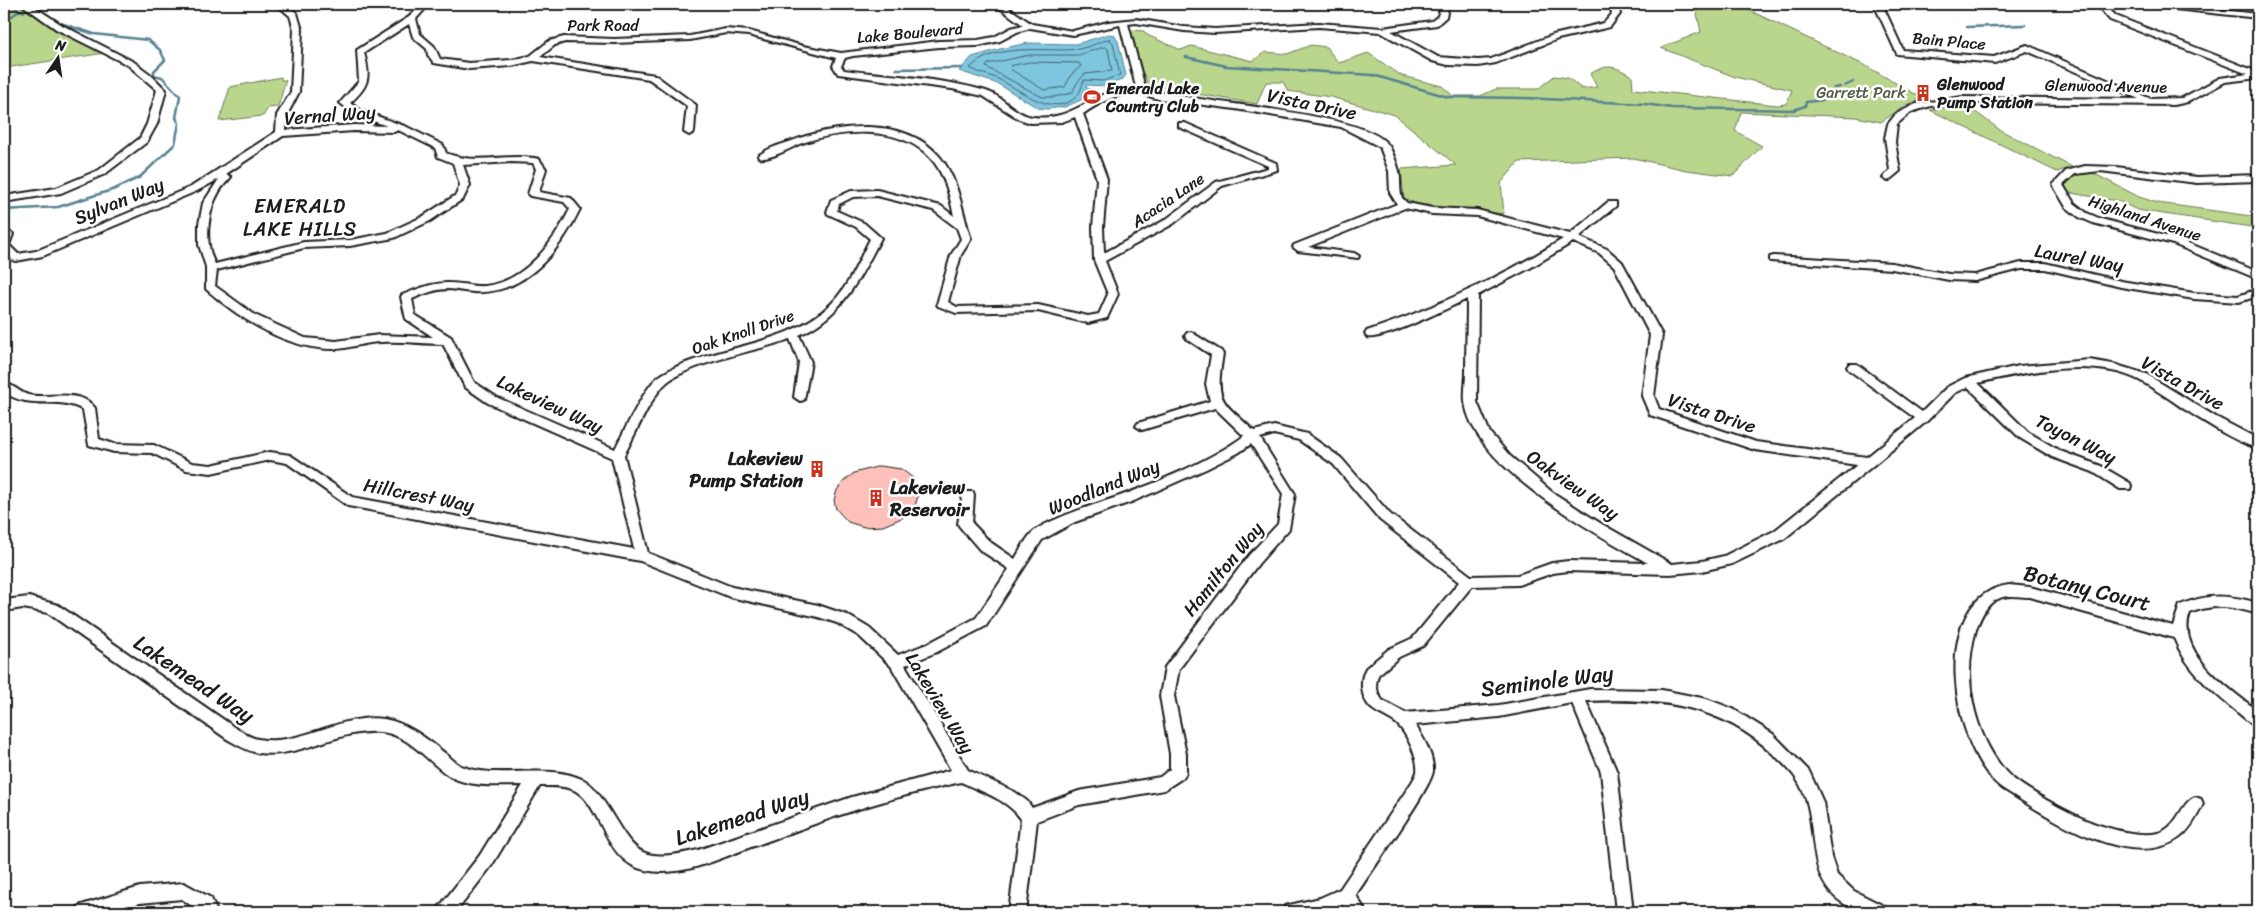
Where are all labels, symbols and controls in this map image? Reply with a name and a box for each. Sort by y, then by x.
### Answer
street label: Park Road [567,11,640,40]
street label: Lake Boulevard [856,14,966,52]
street label: Bain Place [1911,23,1987,59]
north arrow [32,32,82,82]
text: N [52,32,69,59]
place label: Glenwood Pump Station [1936,70,2033,117]
street label: Glenwood Avenue [2045,70,2168,102]
place label: Emerald Lake Country Club [1105,74,1200,121]
street label: Vista Drive [1264,78,1360,130]
park label: Garrett Park [1816,78,1906,107]
building icon: Glenwood Pump Station [1913,83,1933,103]
sports icon: Emerald Lake Country Club [1082,87,1102,107]
street label: Vernal Way [283,95,377,135]
street label: Acacia Lane [1124,165,1211,236]
street label: Sylvan Way [69,168,169,234]
street label: Highland Avenue [2085,186,2205,250]
district label: EMERALD LAKE HILLS [243,189,357,247]
street label: Laurel Way [2032,234,2126,282]
street label: Oak Knoll Drive [688,301,798,363]
street label: Vista Drive [2135,346,2231,420]
street label: Lakeview Way [491,365,609,443]
street label: Vista Drive [1664,383,1761,443]
street label: Toyon Way [2030,404,2123,474]
street label: Oakview Way [1520,441,1627,529]
place label: Lakeview Pump Station [689,442,804,497]
street label: Woodland Way [1043,450,1165,524]
building icon: Lakeview Pump Station [807,459,827,479]
street label: Hillcrest Way [361,468,477,522]
place label: Lakeview Reservoir [889,471,971,526]
building icon: Lakeview Reservoir [866,488,886,508]
street label: Hamilton Way [1174,514,1272,624]
street label: Botany Court [2019,553,2155,623]
street label: Lakemead Way [125,624,263,734]
street label: Lakeview Way [896,646,984,761]
street label: Seminole Way [1478,653,1616,708]
street label: Lakemead Way [670,777,815,857]

